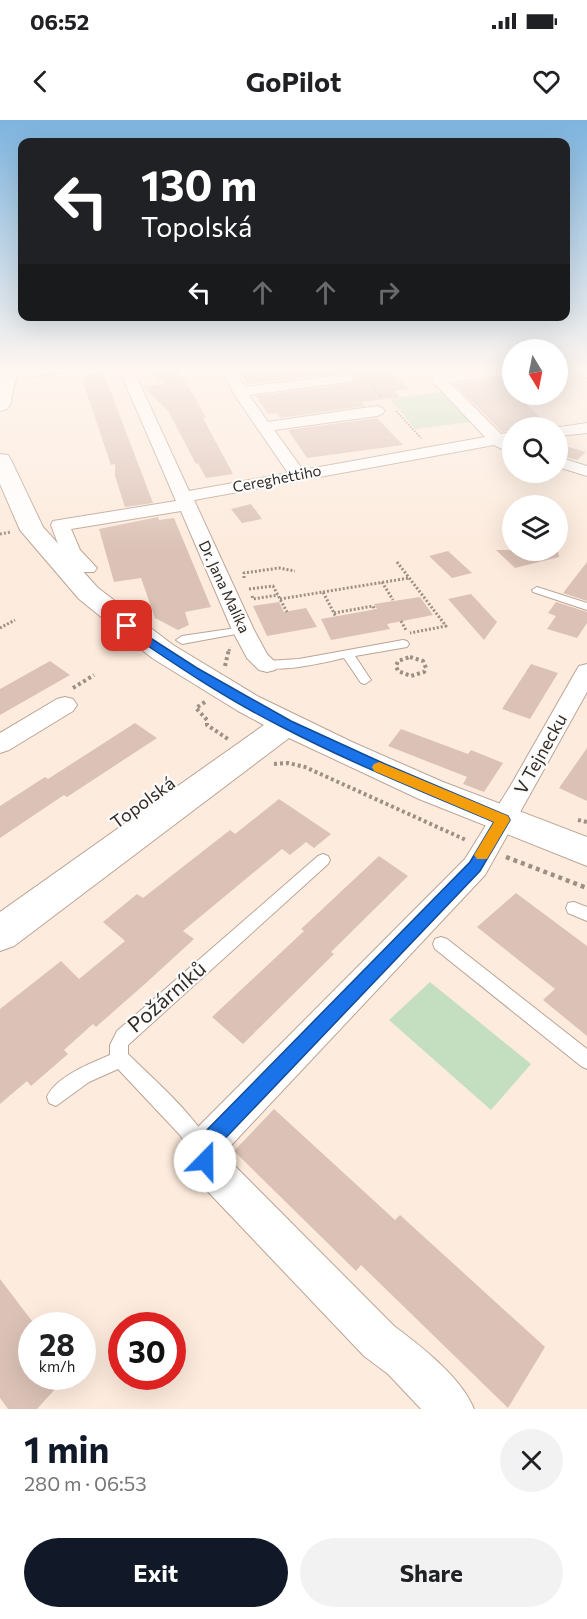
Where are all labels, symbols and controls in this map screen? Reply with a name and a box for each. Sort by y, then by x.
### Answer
text: 06:52 [30,8,89,35]
icon: back [24,65,57,98]
text: GoPilot [246,65,341,98]
icon: heart [530,65,563,98]
text: 130 m [141,158,257,210]
icon: left [42,162,120,240]
text: Topolská [141,210,252,243]
icon: left [183,276,216,309]
icon: ahead [246,276,279,309]
icon: ahead [309,276,342,309]
icon: right [372,276,405,309]
north arrow [502,339,568,405]
map controls [502,339,568,561]
button: search [502,417,568,483]
street label: Cereghettiho [231,461,323,495]
button: layers [502,495,568,561]
street label: Dr. Jana Malíka [196,537,254,636]
pin [101,600,152,651]
icon: arrive [110,609,143,642]
street label: V Tejnecku [509,709,571,798]
street label: Topolská [106,771,179,833]
street label: Požárníků [122,955,210,1037]
position arrow [173,1129,237,1193]
speed limit sign: 30 [108,1312,186,1390]
text: 28 [39,1325,75,1362]
text: km/h [39,1357,75,1375]
text: 1 min [24,1426,109,1470]
button: close [500,1429,563,1492]
text: 280 m · 06:53 [24,1471,147,1495]
button: Exit [24,1538,288,1607]
button: Share [300,1538,563,1607]

